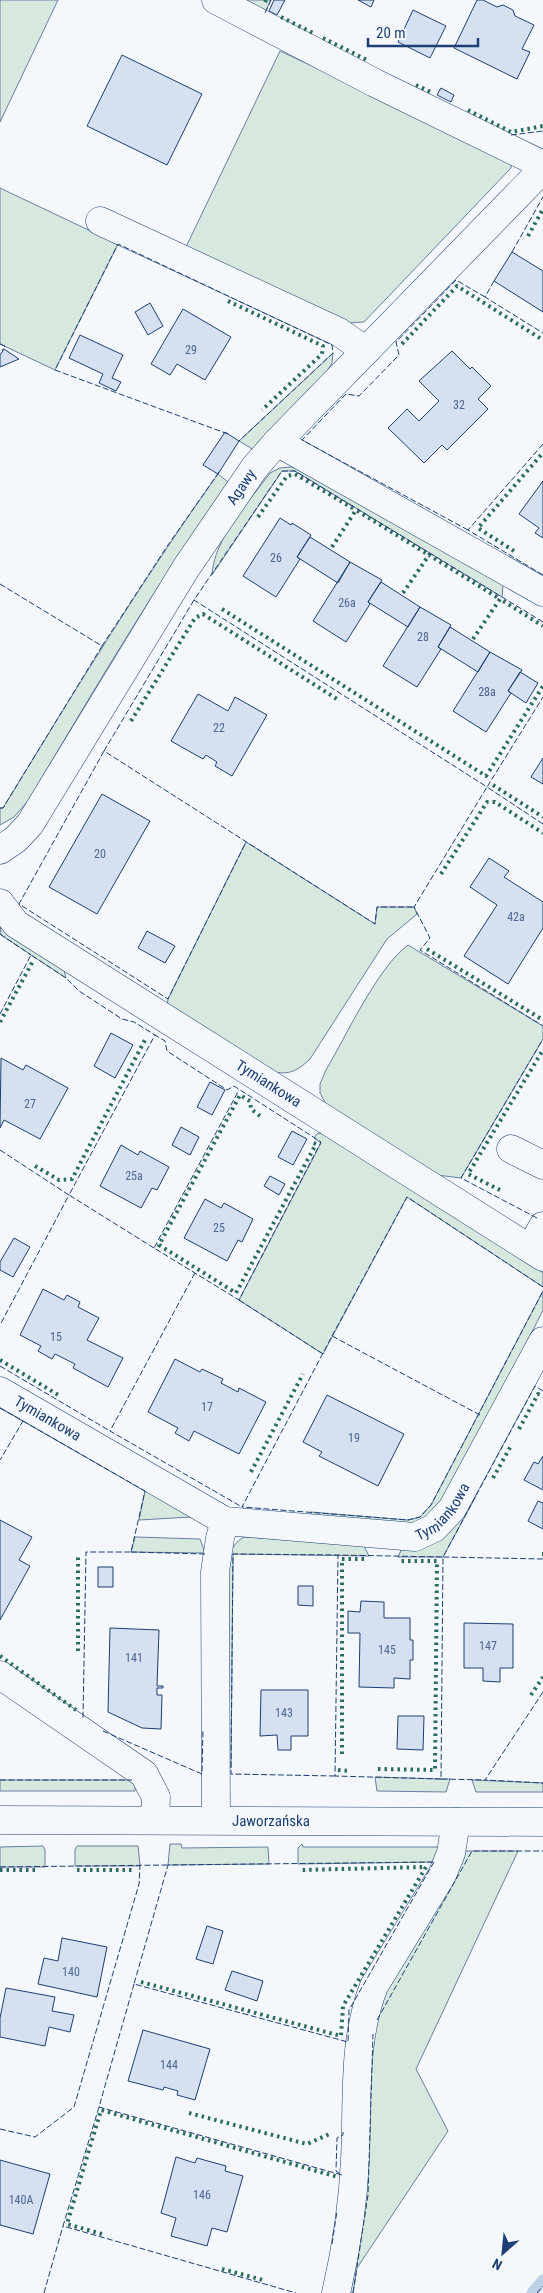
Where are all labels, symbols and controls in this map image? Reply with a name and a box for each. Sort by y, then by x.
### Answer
scale bar [368,15,478,47]
text: 20 m [376,24,406,42]
house number: 29 [185,343,197,357]
house number: 32 [453,398,465,412]
street label: Agawy [223,466,260,508]
house number: 26 [270,551,282,565]
house number: 26a [338,596,356,610]
house number: 28 [417,630,429,644]
house number: 28a [478,685,496,699]
house number: 22 [213,721,225,735]
house number: 20 [94,847,106,861]
house number: 42a [507,910,525,924]
street label: Tymiankowa [232,1056,305,1111]
house number: 27 [24,1097,36,1111]
house number: 25a [125,1169,143,1183]
house number: 25 [213,1221,225,1235]
house number: 15 [50,1330,62,1344]
street label: Tymiankowa [11,1392,84,1445]
house number: 17 [201,1400,213,1414]
house number: 19 [348,1431,360,1445]
street label: Tymiankowa [412,1480,473,1544]
house number: 147 [479,1639,497,1653]
house number: 145 [378,1643,396,1657]
house number: 141 [125,1651,143,1665]
house number: 143 [275,1706,293,1720]
street label: Jaworzańska [232,1812,310,1830]
house number: 140 [62,1965,80,1979]
house number: 144 [160,2058,178,2072]
house number: 146 [193,2188,211,2202]
house number: 140A [9,2193,33,2207]
north arrow [478,2228,528,2278]
text: N [490,2256,505,2274]

